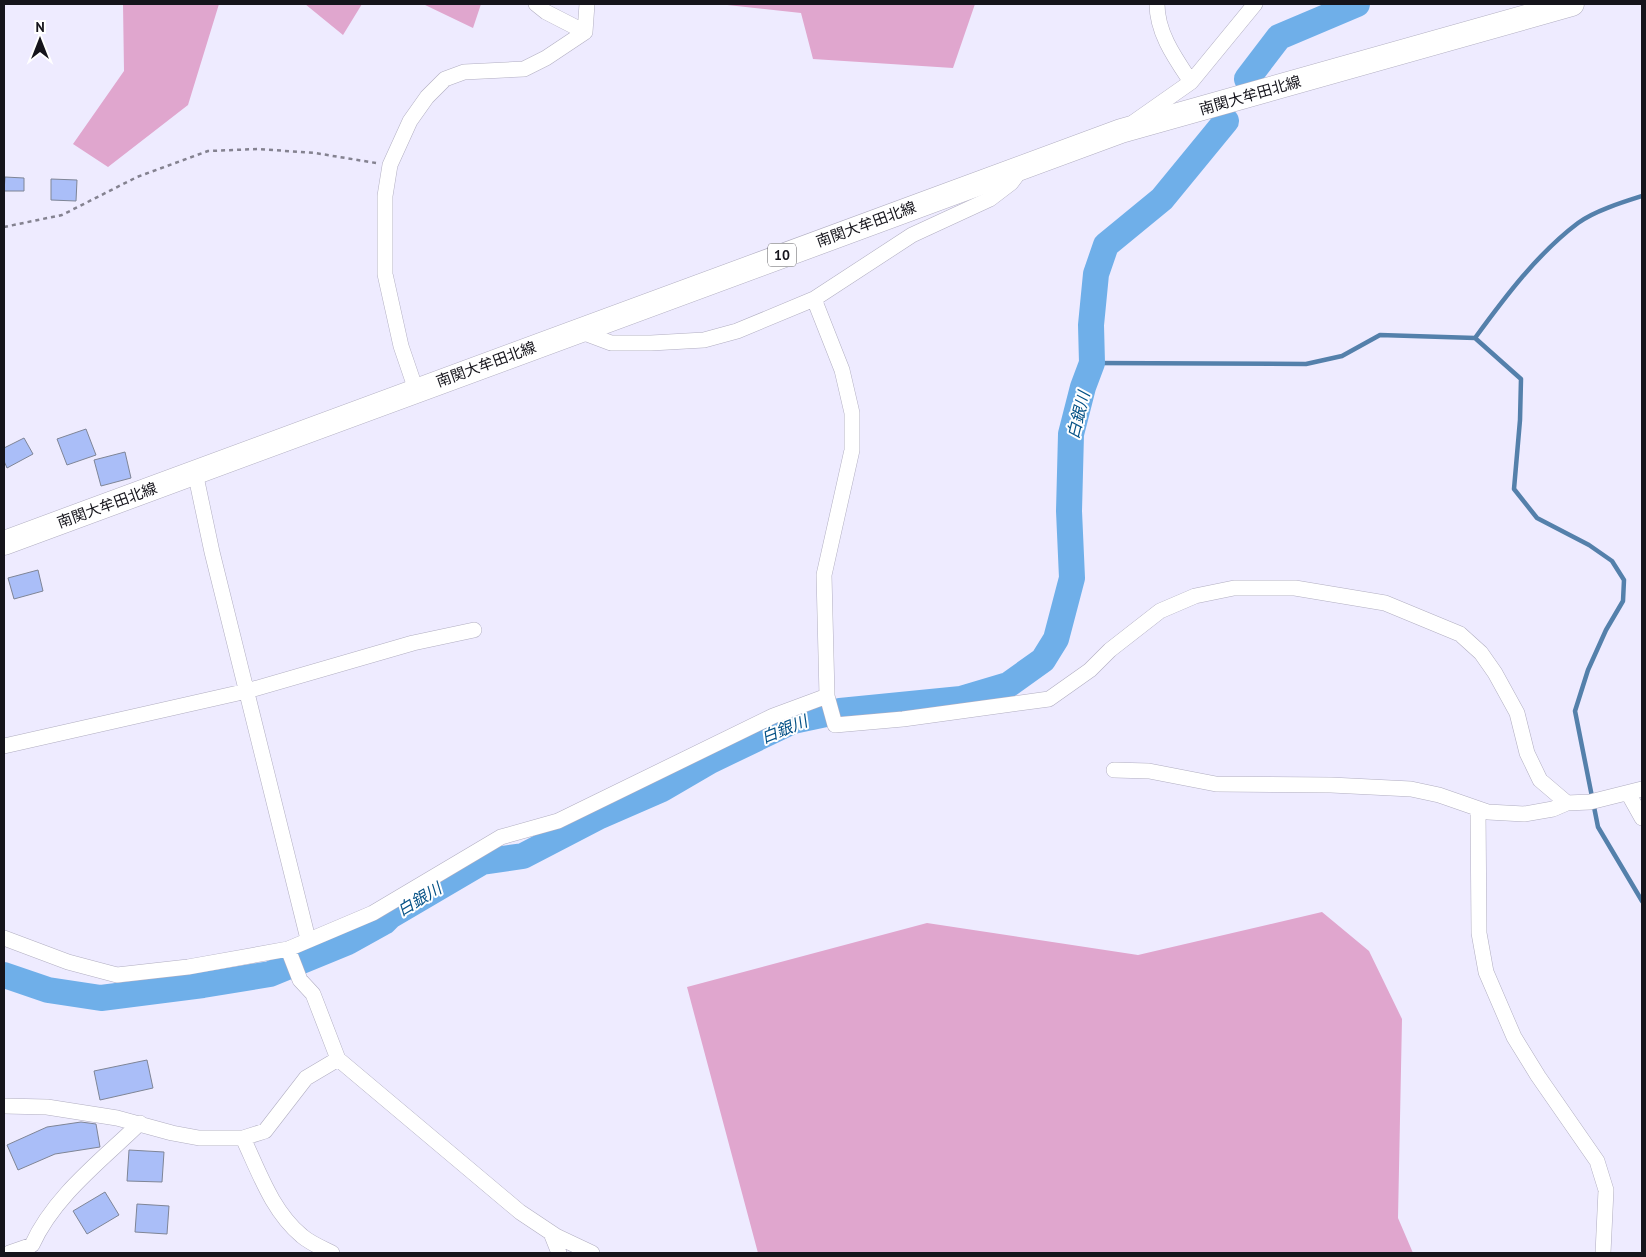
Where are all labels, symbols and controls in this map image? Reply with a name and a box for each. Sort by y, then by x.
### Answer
north arrow [15,15,65,65]
text: N [35,18,45,36]
street label: 南関大牟田北線 [1197,71,1303,119]
street label: 南関大牟田北線 [813,197,919,251]
road number: 10 [768,244,796,266]
street label: 南関大牟田北線 [433,337,539,391]
water label: 白銀川 [1062,387,1094,441]
street label: 南関大牟田北線 [54,478,160,532]
water label: 白銀川 [758,710,812,747]
water label: 白銀川 [393,877,446,920]

